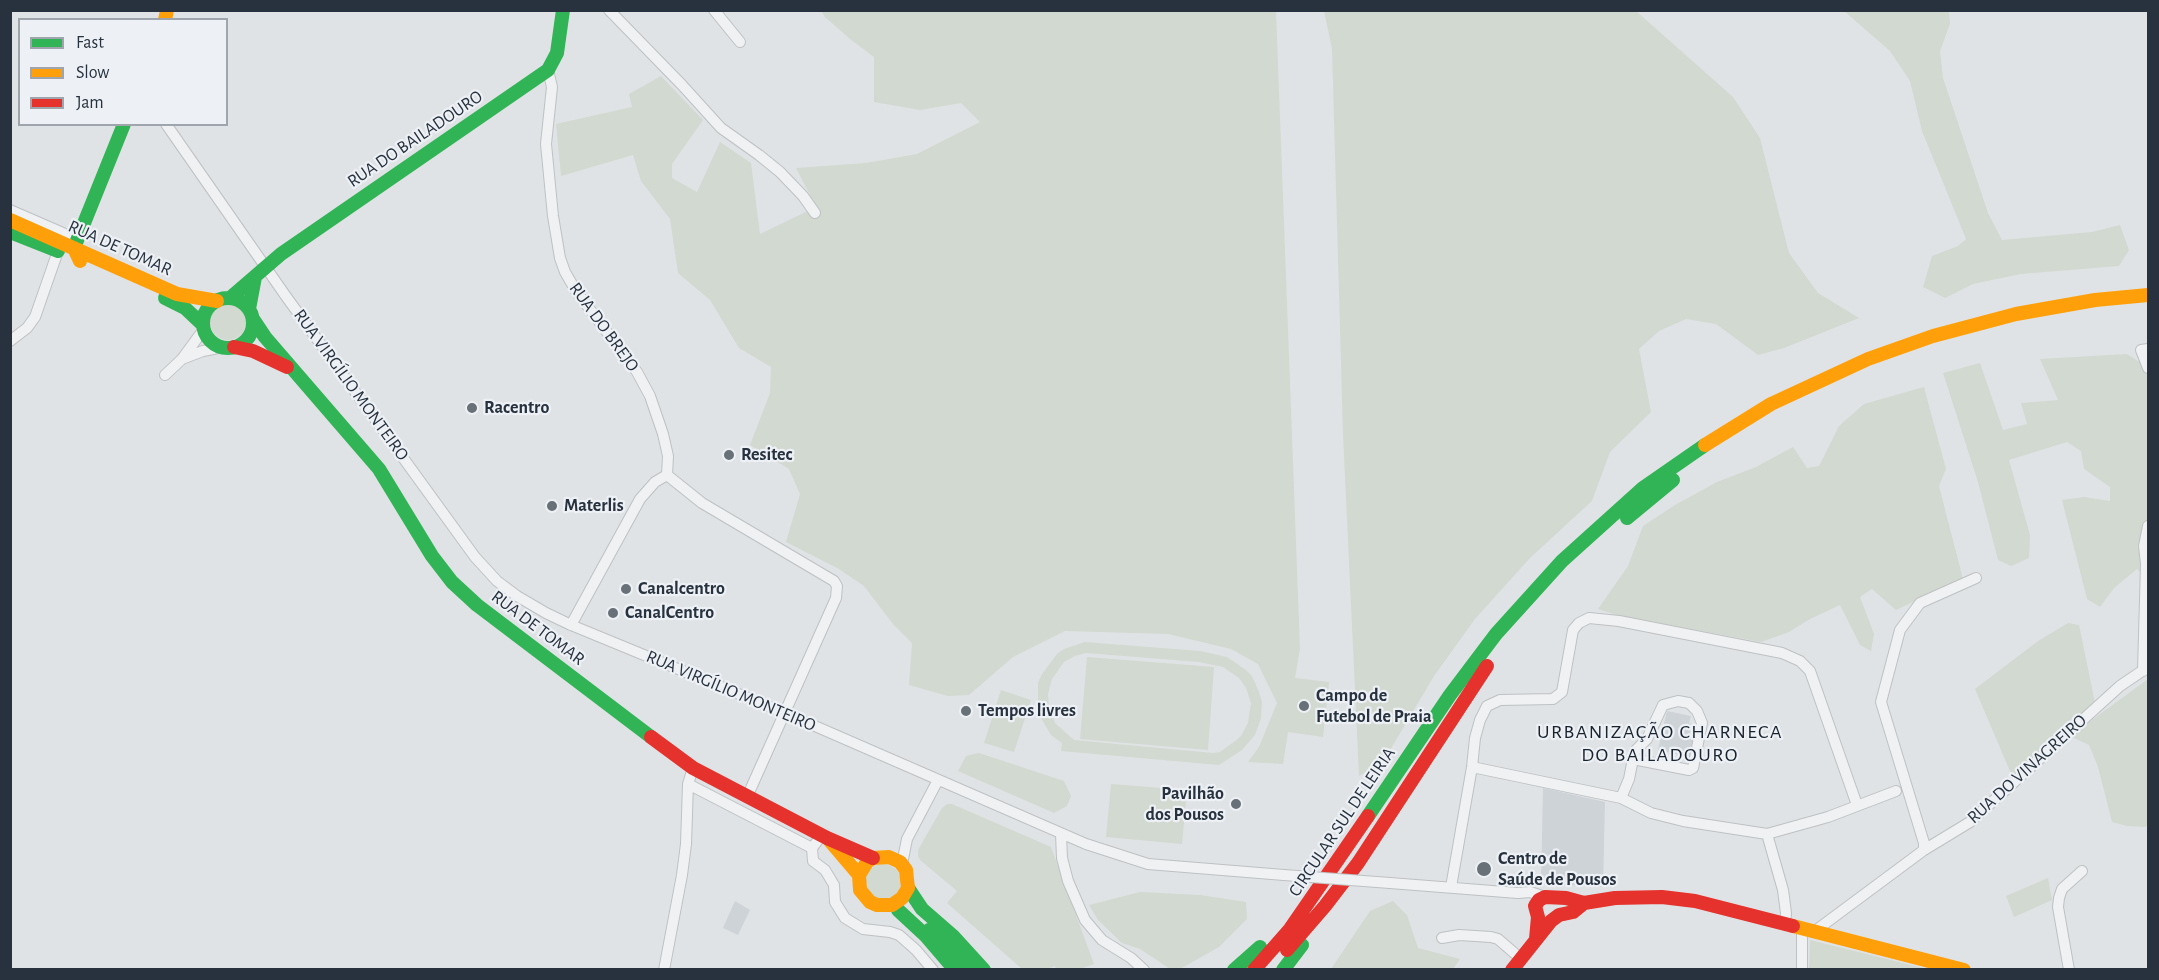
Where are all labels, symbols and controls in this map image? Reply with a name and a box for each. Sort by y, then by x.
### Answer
legend [18,18,228,126]
text: Fast [76,34,104,52]
text: Slow [76,64,109,82]
street label: RUA DO BAILADOURO [343,86,487,192]
text: Jam [76,94,104,112]
street label: RUA DE TOMAR [65,215,175,281]
street label: RUA DO BREJO [564,278,644,376]
street label: RUA VIRGÍLIO MONTEIRO [289,305,413,465]
place label: Racentro [484,397,549,419]
marker: Racentro [465,401,479,415]
place label: Resitec [741,444,793,466]
marker: Resitec [722,448,736,462]
place label: Materlis [564,495,624,517]
marker: Materlis [545,499,559,513]
place label: Canalcentro [638,578,725,600]
marker: Canalcentro [619,582,633,596]
street label: RUA DE TOMAR [487,586,589,670]
place label: CanalCentro [625,602,714,624]
marker: CanalCentro [606,606,620,620]
street label: RUA VIRGÍLIO MONTEIRO [643,645,819,737]
place label: Campo de Futebol de Praia [1316,685,1432,728]
marker: Campo de Futebol de Praia [1297,699,1311,713]
place label: Tempos livres [978,700,1076,722]
marker: Tempos livres [959,704,973,718]
street label: RUA DO VINAGREIRO [1963,710,2091,828]
district label: URBANIZAÇÃO CHARNECA DO BAILADOURO [1537,720,1783,767]
street label: CIRCULAR SUL DE LEIRIA [1284,743,1400,901]
place label: Pavilhão dos Pousos [1146,783,1224,826]
marker: Pavilhão dos Pousos [1229,797,1243,811]
place label: Centro de Saúde de Pousos [1498,848,1616,890]
marker: Centro de Saúde de Pousos [1475,860,1493,878]

